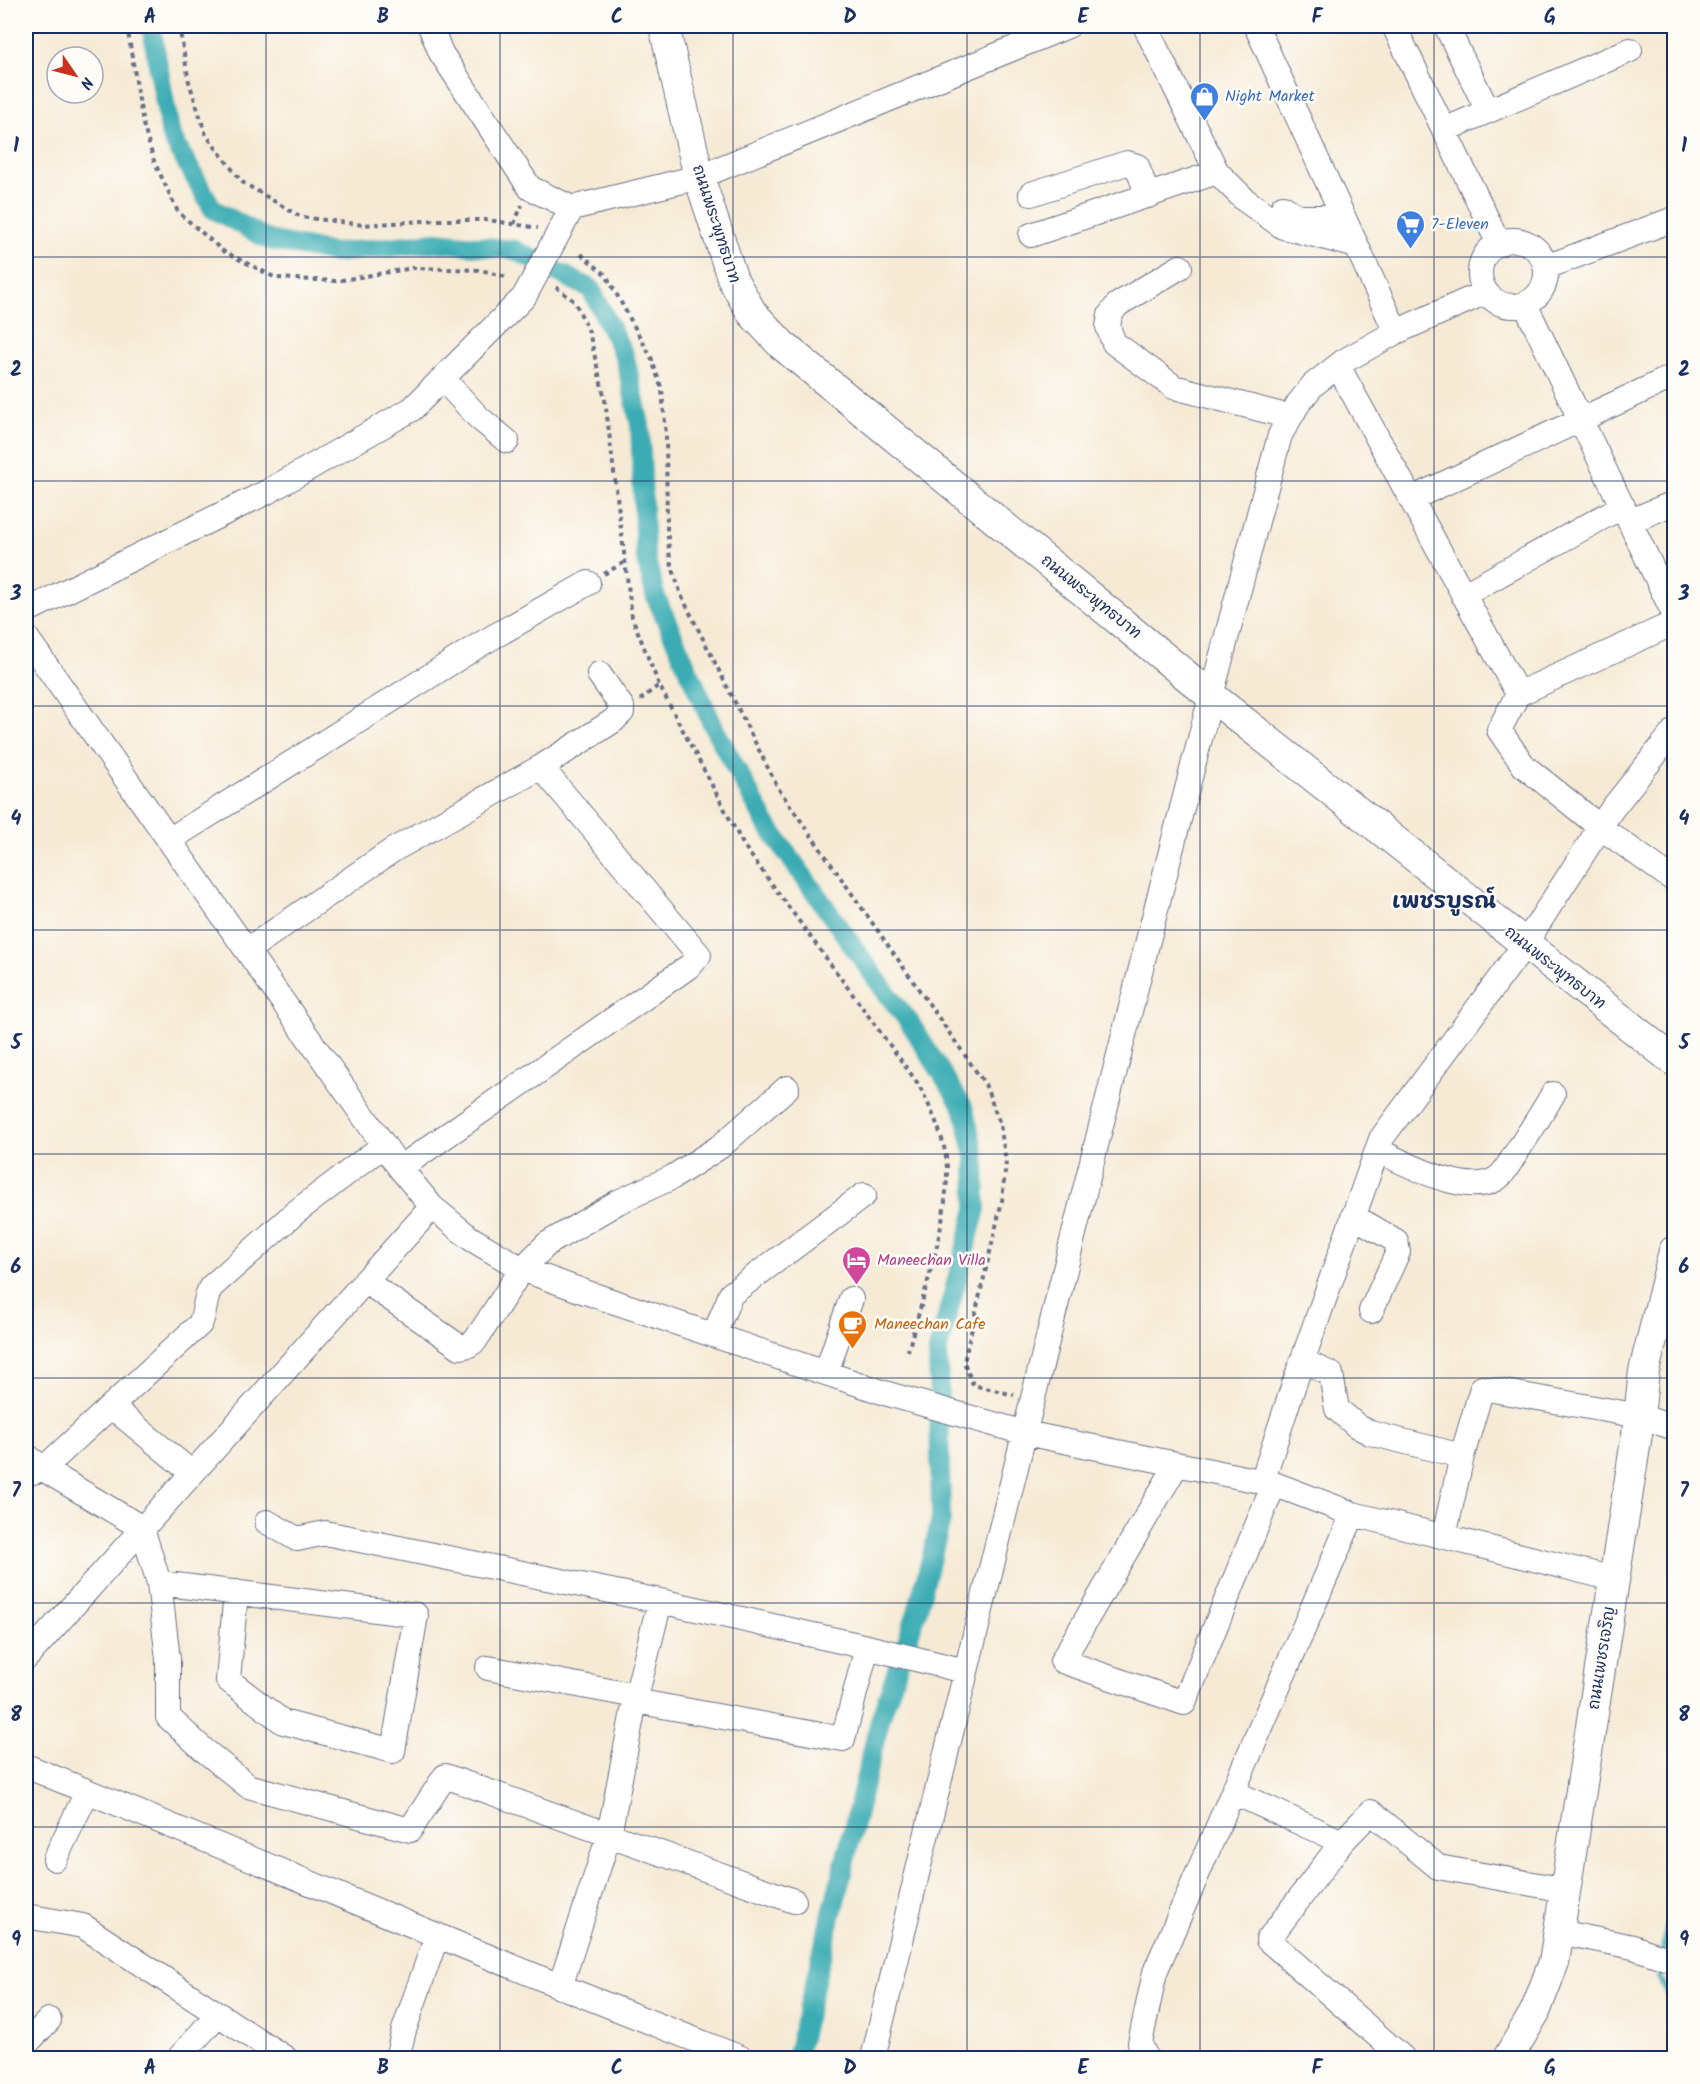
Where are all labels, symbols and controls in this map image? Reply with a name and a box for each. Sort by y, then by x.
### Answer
text: A [144,2,156,34]
text: B [377,2,389,34]
text: C [611,2,623,34]
text: D [843,2,857,34]
text: E [1077,2,1089,34]
text: F [1312,2,1324,34]
text: G [1544,2,1556,34]
north arrow [45,45,105,105]
text: N [73,71,99,94]
shop icon: Night Market [1188,80,1220,122]
place label: Night Market [1225,84,1316,109]
text: 1 [13,131,19,163]
text: 1 [1681,131,1687,163]
street label: ถนนพระพุทธบาท [685,162,747,286]
supermarket icon: 7-Eleven [1394,208,1426,250]
place label: 7-Eleven [1431,212,1489,237]
text: 2 [10,355,22,387]
text: 2 [1678,355,1690,387]
street label: ถนนพระพุทธบาท [1035,548,1147,646]
text: 3 [10,579,22,611]
text: 3 [1678,579,1690,611]
text: 4 [11,804,22,836]
text: 4 [1679,804,1690,836]
district label: เพชรบูรณ์ [1392,885,1496,920]
street label: ถนนพระพุทธบาท [1499,920,1611,1016]
text: 5 [10,1028,23,1060]
text: 5 [1678,1028,1691,1060]
hotel icon: Maneechan Villa [840,1244,872,1286]
place label: Maneechan Villa [877,1248,986,1273]
text: 6 [11,1252,22,1284]
text: 6 [1679,1252,1690,1284]
cafe icon: Maneechan Cafe [837,1308,869,1350]
place label: Maneechan Cafe [874,1312,986,1337]
text: 7 [11,1476,21,1508]
text: 7 [1679,1476,1689,1508]
street label: ถนนเพชรเจริญ [1582,1605,1622,1711]
text: 8 [10,1700,22,1732]
text: 8 [1678,1700,1690,1732]
text: 9 [11,1925,21,1957]
text: 9 [1679,1925,1689,1957]
text: A [144,2053,156,2084]
text: B [377,2053,389,2084]
text: C [611,2053,623,2084]
text: D [843,2053,857,2084]
text: E [1077,2053,1089,2084]
text: F [1312,2053,1324,2084]
text: G [1544,2053,1556,2084]

